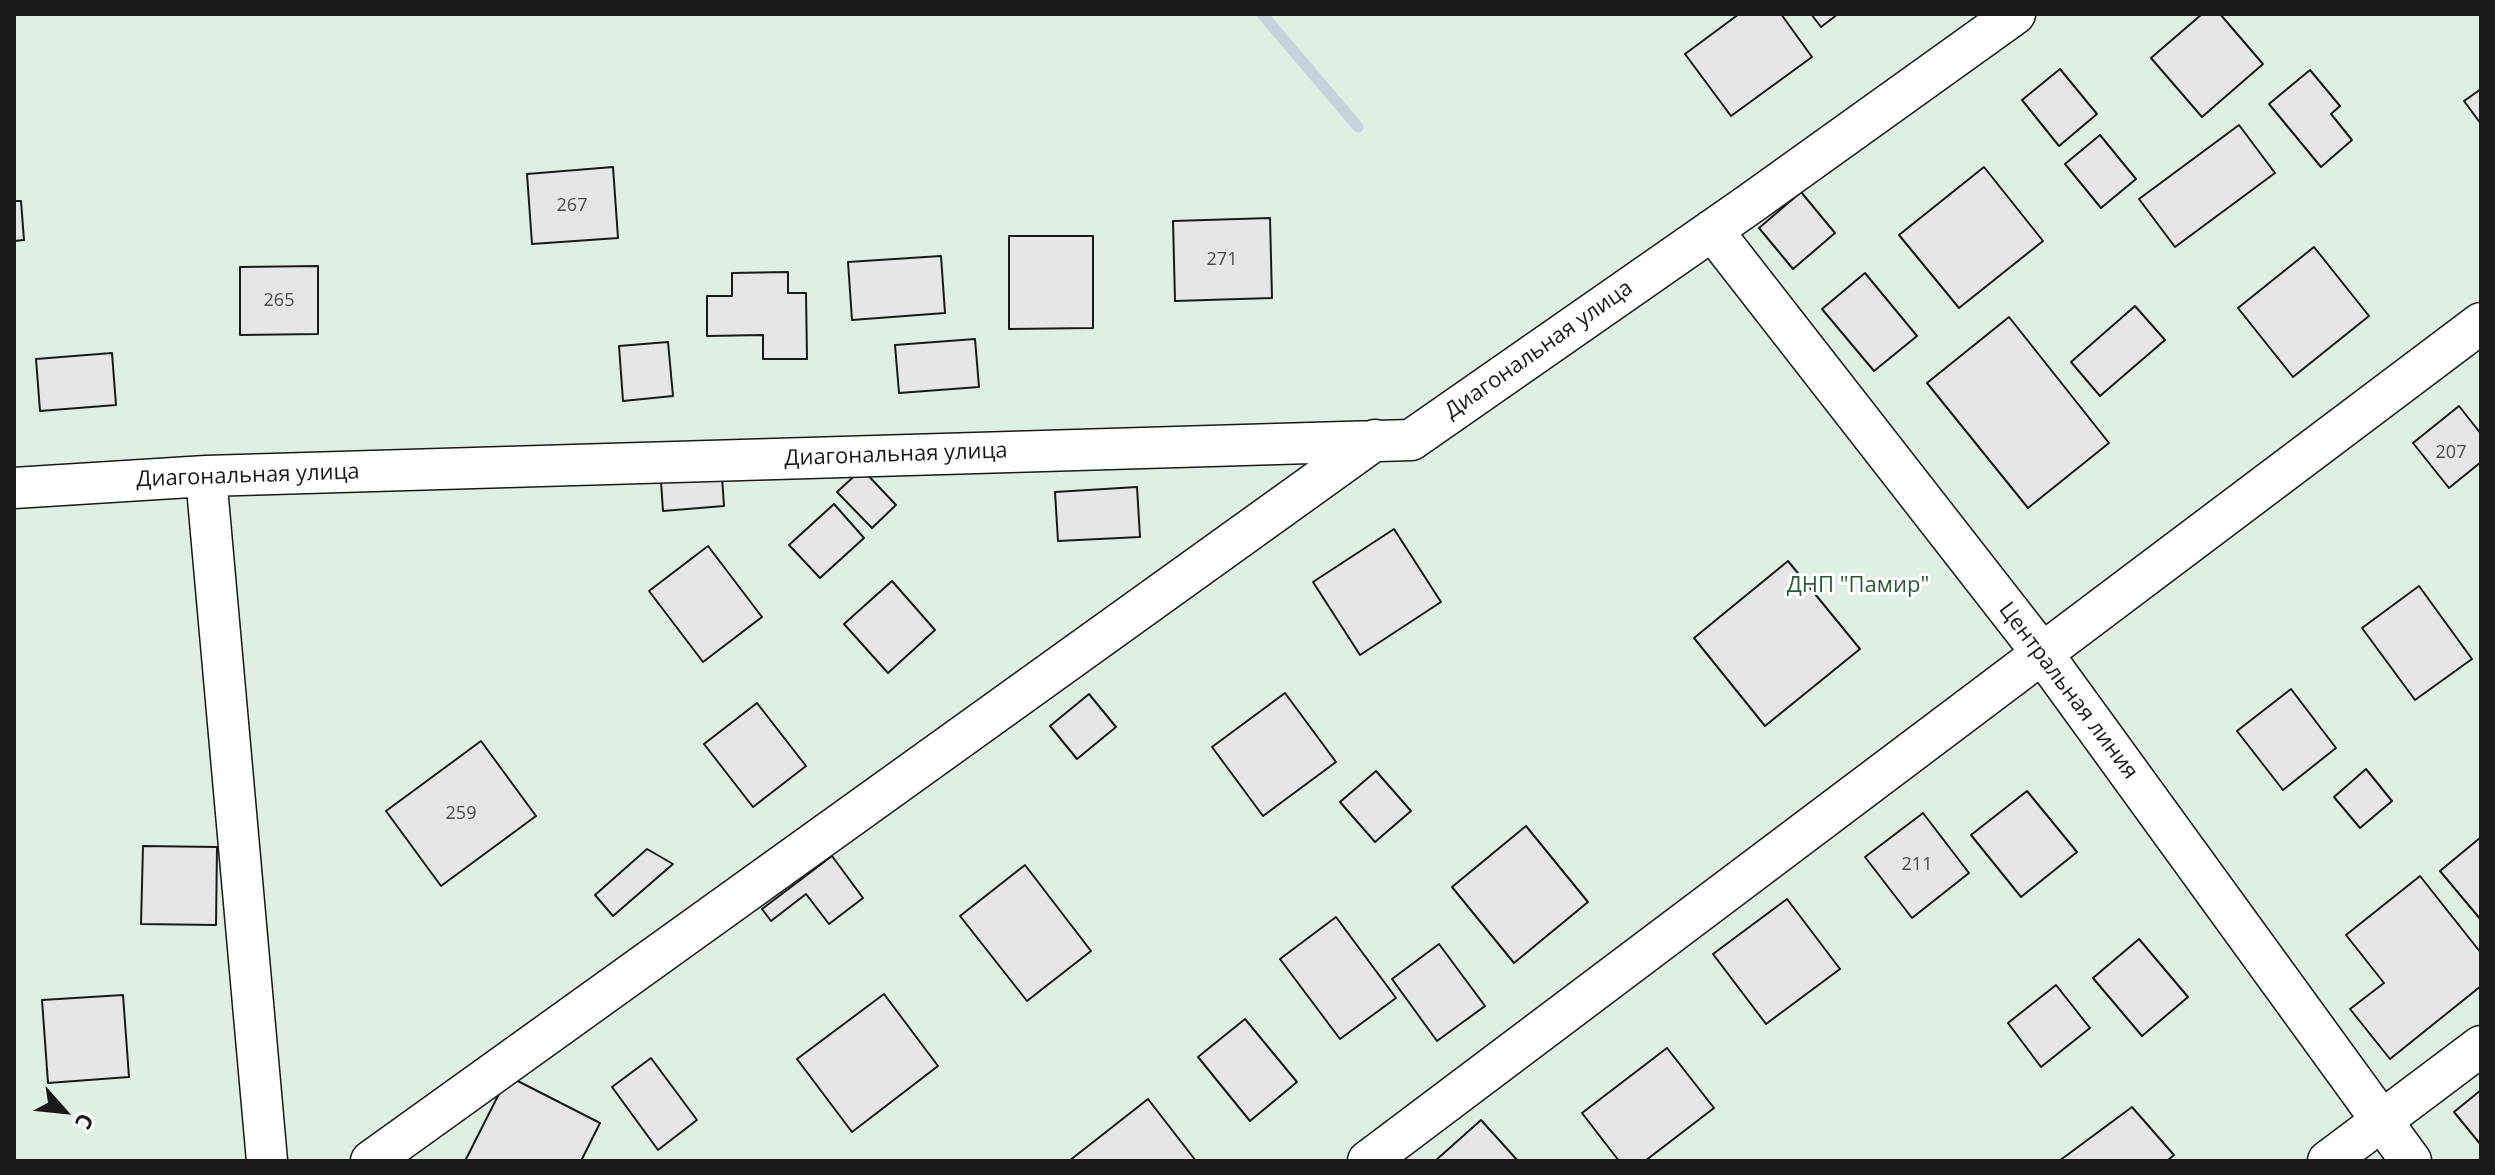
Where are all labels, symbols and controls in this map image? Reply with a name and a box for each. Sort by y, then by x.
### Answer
house number: 267 [557,195,587,217]
house number: 271 [1207,249,1237,271]
street label: Диагональная улица [1440,275,1638,425]
house number: 265 [264,290,294,312]
street label: Диагональная улица [784,438,1008,472]
house number: 207 [2436,442,2466,464]
street label: Диагональная улица [136,459,360,493]
park label: ДНП "Памир" [1787,573,1929,599]
street label: Центральная линия [1993,597,2143,785]
house number: 259 [446,803,476,825]
house number: 211 [1902,854,1932,876]
north arrow [24,1071,104,1151]
text: С [69,1109,102,1135]

